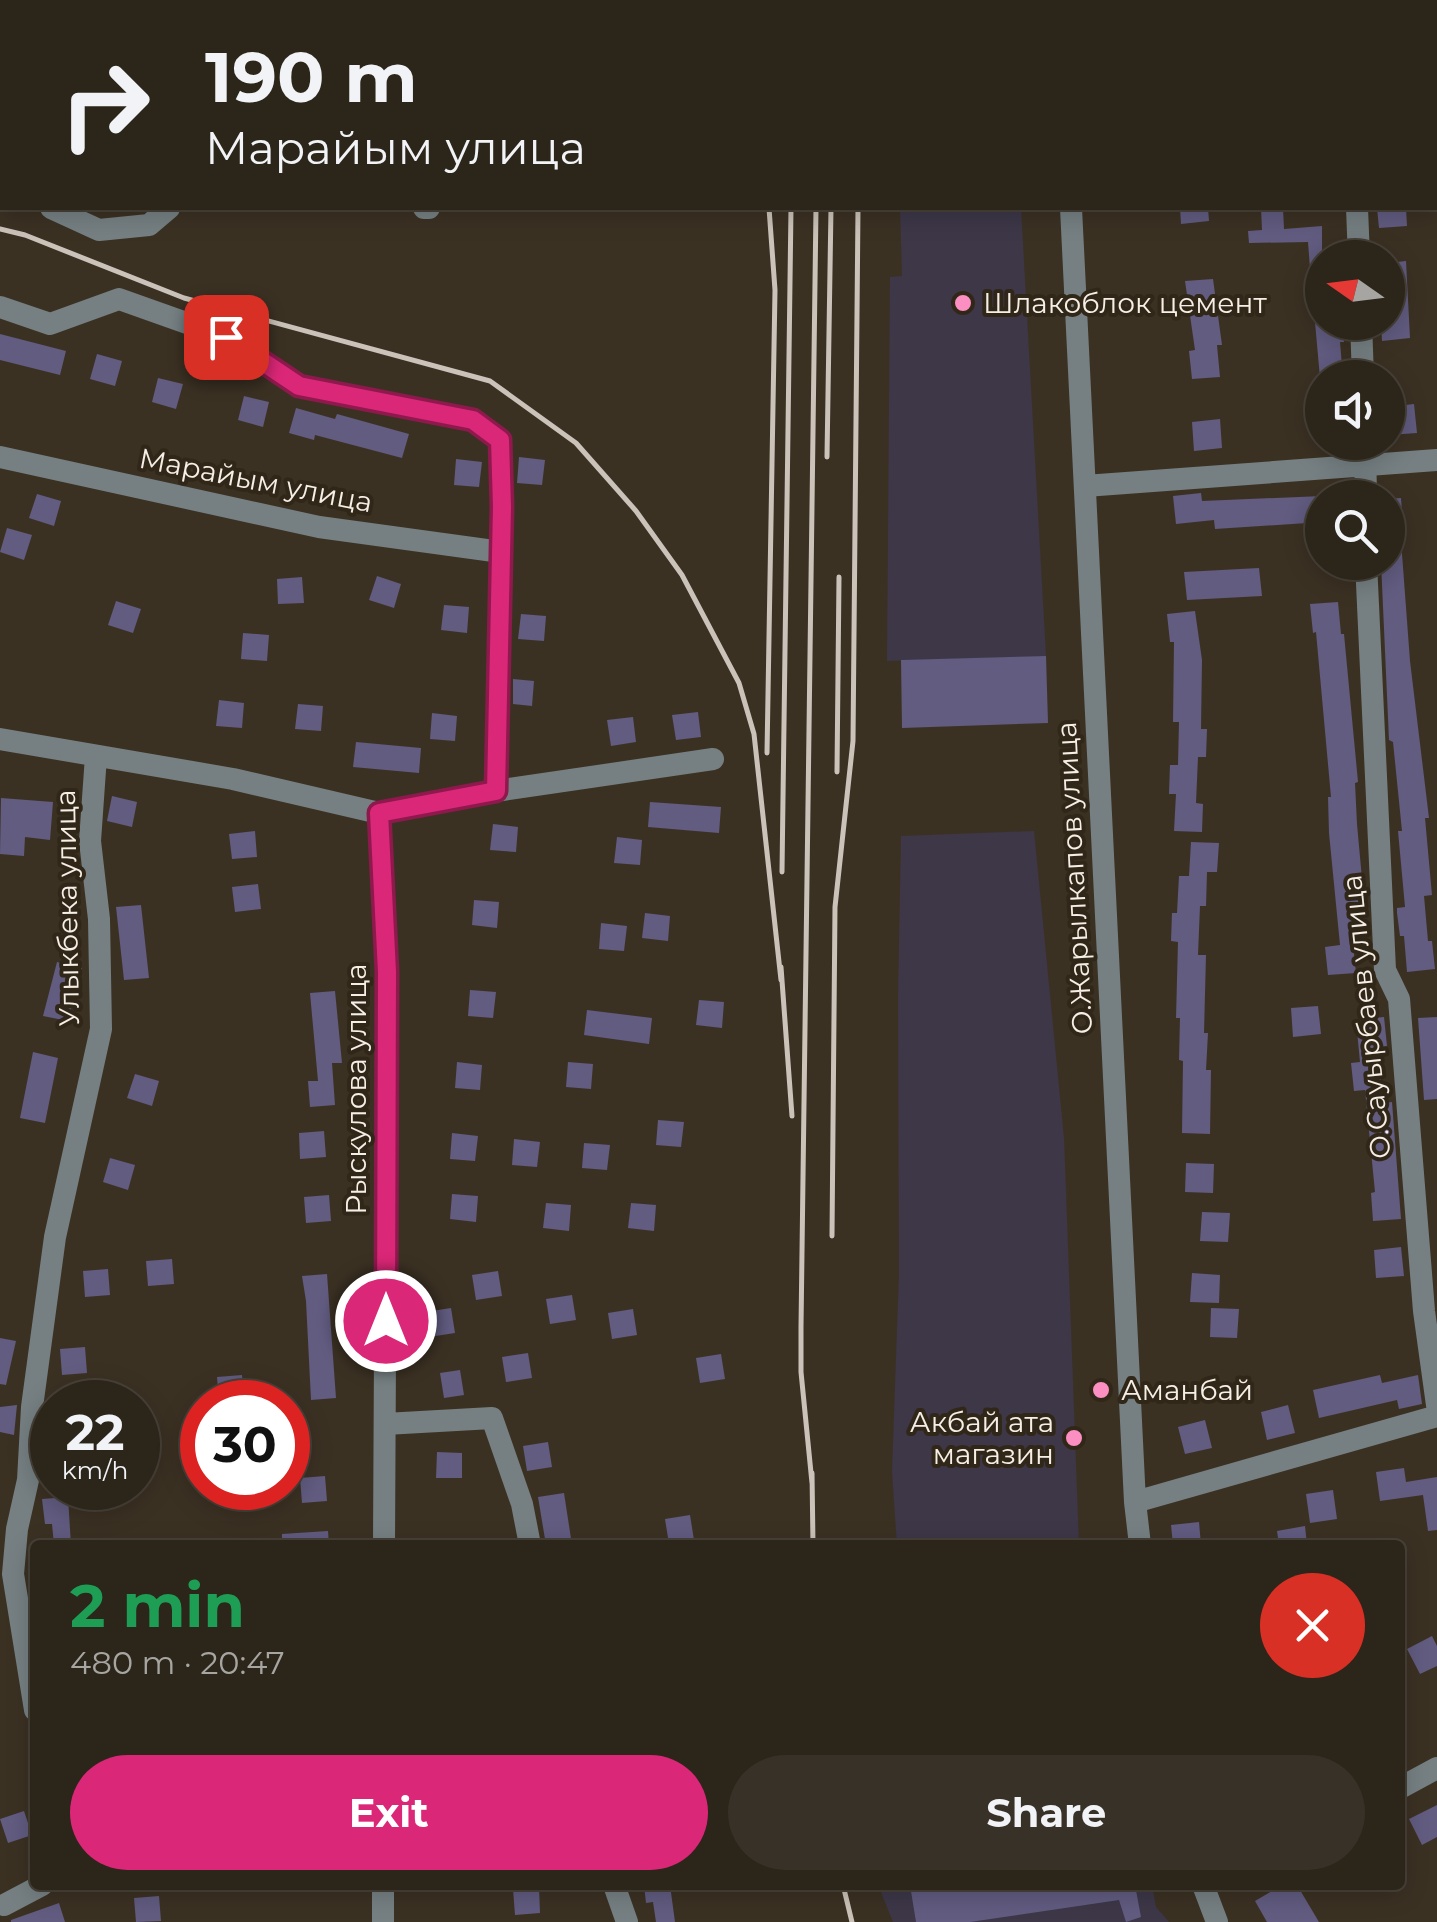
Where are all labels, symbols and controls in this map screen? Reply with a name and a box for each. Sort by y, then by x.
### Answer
text: 190 m [205,34,418,120]
icon: right [40,40,170,170]
text: Марайым улица [205,120,586,175]
north arrow [1305,240,1405,340]
map controls [1305,240,1405,580]
place label: Шлакоблок цемент [983,286,1268,320]
marker: Шлакоблок цемент [952,292,974,314]
pin [184,295,269,380]
icon: arrive [199,310,254,365]
button: sound [1305,360,1405,460]
street label: Марайым улица [137,441,375,519]
button: search [1305,480,1405,580]
street label: О.Жарылкапов улица [1049,721,1099,1035]
street label: Улыкбека улица [48,789,86,1027]
street label: О.Сауырбаев улица [1334,873,1398,1161]
street label: Рыскулова улица [339,963,373,1215]
position arrow [334,1269,438,1373]
place label: Аманбай [1121,1373,1253,1407]
marker: Аманбай [1090,1379,1112,1401]
speed limit sign: 30 [180,1380,310,1510]
text: 22 [66,1402,125,1463]
place label: Акбай ата магазин [910,1405,1054,1471]
marker: Акбай ата магазин [1063,1427,1085,1449]
text: km/h [62,1455,128,1485]
text: 2 min [70,1569,245,1642]
button: close [1260,1573,1365,1678]
text: 480 m · 20:47 [70,1643,285,1682]
button: Exit [70,1755,708,1870]
button: Share [728,1755,1365,1870]

